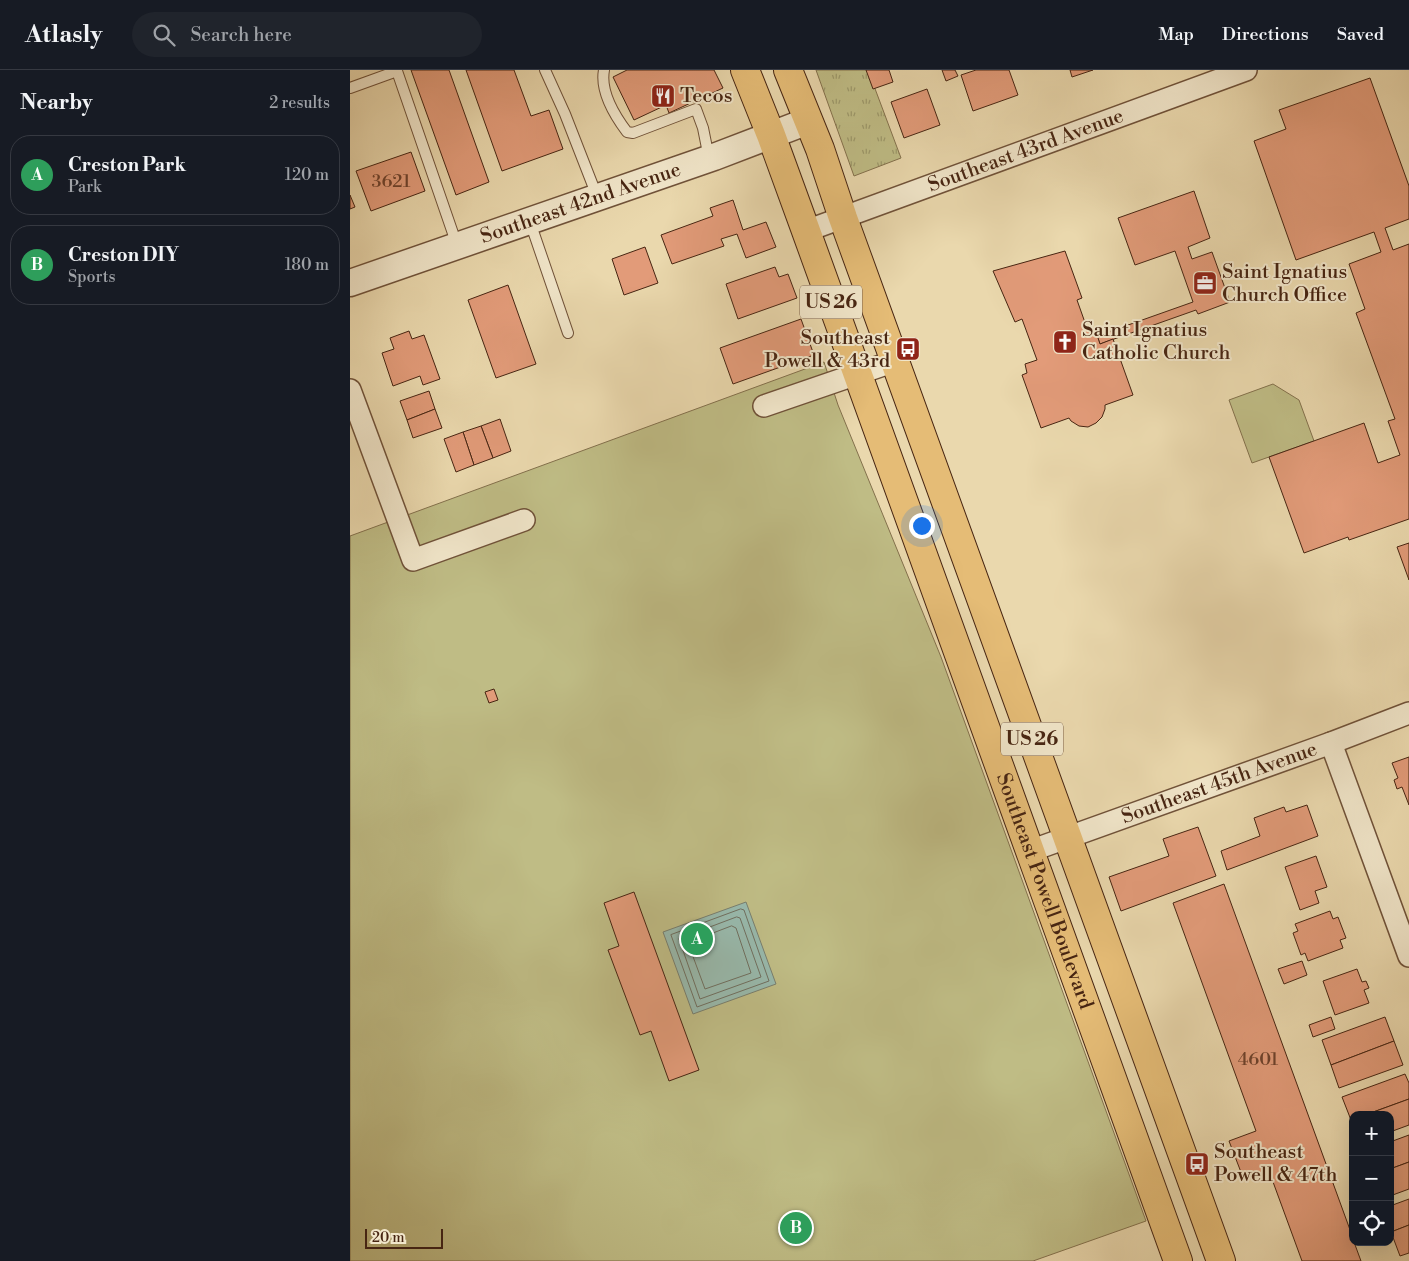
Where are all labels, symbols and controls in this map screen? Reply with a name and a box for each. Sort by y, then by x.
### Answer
search box [132,12,482,57]
text: Atlasly [25,20,102,50]
icon: search [150,21,178,49]
text: Search here [190,23,292,47]
text: Map [1158,23,1194,46]
text: Directions [1222,23,1309,46]
text: Saved [1337,23,1384,46]
restaurant icon: Tecos [650,83,676,109]
place label: Tecos [680,84,732,109]
text: Nearby [20,90,93,116]
text: 2 results [269,93,330,113]
street label: Southeast 43rd Avenue [924,103,1127,198]
text: Creston Park [68,153,186,177]
street label: Southeast 42nd Avenue [477,157,684,249]
text: A [31,165,43,185]
text: 120 m [285,165,329,185]
house number: 3621 [371,170,411,193]
text: Park [68,177,101,197]
text: Creston DIY [68,243,179,267]
text: B [31,255,43,275]
text: 180 m [285,255,329,275]
place label: Saint Ignatius Church Office [1222,260,1347,308]
text: Sports [68,267,115,287]
office icon: Saint Ignatius Church Office [1192,270,1218,296]
road number: US 26 [800,286,862,318]
place label: Saint Ignatius Catholic Church [1082,318,1230,366]
place label: Southeast Powell & 43rd [764,326,891,374]
church icon: Saint Ignatius Catholic Church [1052,329,1078,355]
bus stop icon: Southeast Powell & 43rd [895,336,921,362]
your location [909,513,935,539]
road number: US 26 [1001,722,1063,756]
street label: Southeast 45th Avenue [1118,737,1320,830]
street label: Southeast Powell Boulevard [990,770,1099,1013]
pin: A [681,920,713,958]
house number: 4601 [1238,1048,1279,1071]
map controls [1349,1111,1394,1246]
button: + [1349,1111,1394,1156]
place label: Southeast Powell & 47th [1214,1140,1338,1188]
bus stop icon: Southeast Powell & 47th [1184,1151,1210,1177]
button: − [1349,1156,1394,1201]
button: locate [1349,1201,1394,1246]
pin: B [780,1209,812,1247]
scale bar [365,1226,442,1249]
text: 20 m [372,1229,404,1247]

